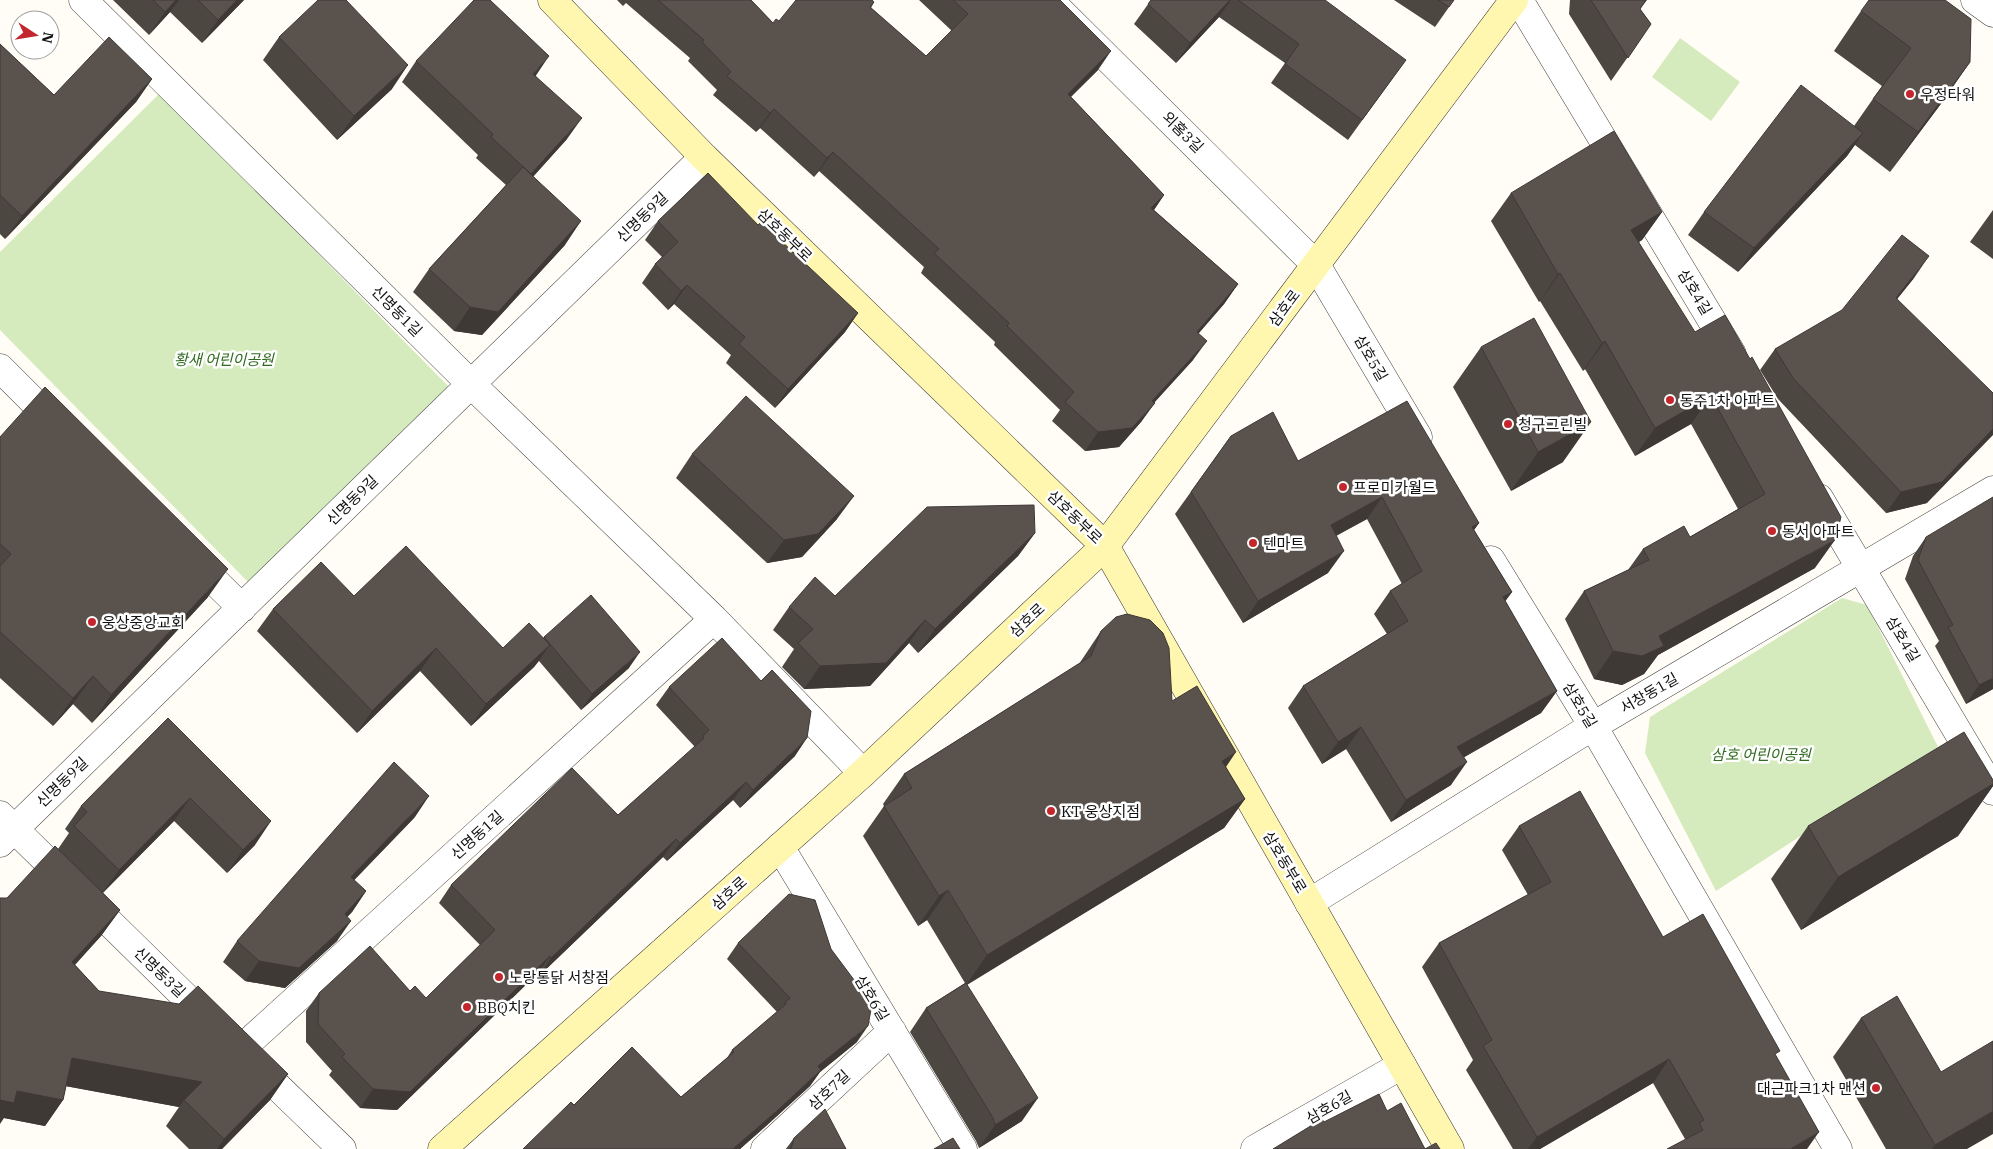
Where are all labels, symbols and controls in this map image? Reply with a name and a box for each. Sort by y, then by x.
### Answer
north arrow [10,10,60,60]
text: N [38,30,58,45]
place label: 우정타워 [1920,85,1975,104]
marker: 우정타워 [1904,88,1916,100]
street label: 외홈3길 [1158,107,1208,157]
street label: 신명동9길 [612,188,672,246]
street label: 삼호동부로 [754,204,816,266]
street label: 삼호4길 [1674,266,1716,318]
street label: 신명동1길 [368,282,426,340]
street label: 삼호로 [1264,286,1304,330]
street label: 삼호5길 [1350,331,1392,385]
park label: 황새 어린이공원 [174,350,275,369]
place label: 동주1차 아파트 [1680,391,1775,410]
marker: 동주1차 아파트 [1664,394,1676,406]
place label: 청구그린빌 [1518,415,1587,434]
marker: 청구그린빌 [1502,418,1514,430]
street label: 신명동9길 [322,471,382,529]
place label: 프로미카월드 [1353,478,1436,497]
marker: 프로미카월드 [1337,481,1349,493]
street label: 삼호동부로 [1044,486,1106,548]
place label: 동서 아파트 [1782,522,1855,541]
marker: 동서 아파트 [1766,525,1778,537]
place label: 텐마트 [1263,534,1305,553]
marker: 텐마트 [1247,537,1259,549]
street label: 삼호로 [1005,599,1049,641]
place label: 웅상중앙교회 [102,613,185,632]
street label: 삼호4길 [1882,613,1924,665]
marker: 웅상중앙교회 [86,616,98,628]
street label: 서창동1길 [1616,669,1682,717]
street label: 삼호5길 [1559,679,1601,731]
park label: 삼호 어린이공원 [1711,745,1812,764]
street label: 신명동9길 [32,753,92,811]
place label: KT 웅상지점 [1061,802,1140,821]
marker: KT 웅상지점 [1045,805,1057,817]
street label: 신명동1길 [447,806,507,864]
street label: 삼호동부로 [1259,828,1311,896]
street label: 삼호로 [707,872,751,914]
street label: 신명동3길 [130,943,190,1001]
place label: 노랑통닭 서창점 [509,968,609,987]
marker: 노랑통닭 서창점 [493,971,505,983]
street label: 삼호6길 [851,972,893,1024]
place label: BBQ치킨 [477,998,535,1017]
marker: BBQ치킨 [461,1001,473,1013]
street label: 삼호7길 [804,1066,854,1114]
place label: 대근파크1차 맨션 [1757,1079,1866,1098]
marker: 대근파크1차 맨션 [1870,1082,1882,1094]
street label: 삼호6길 [1302,1086,1356,1128]

